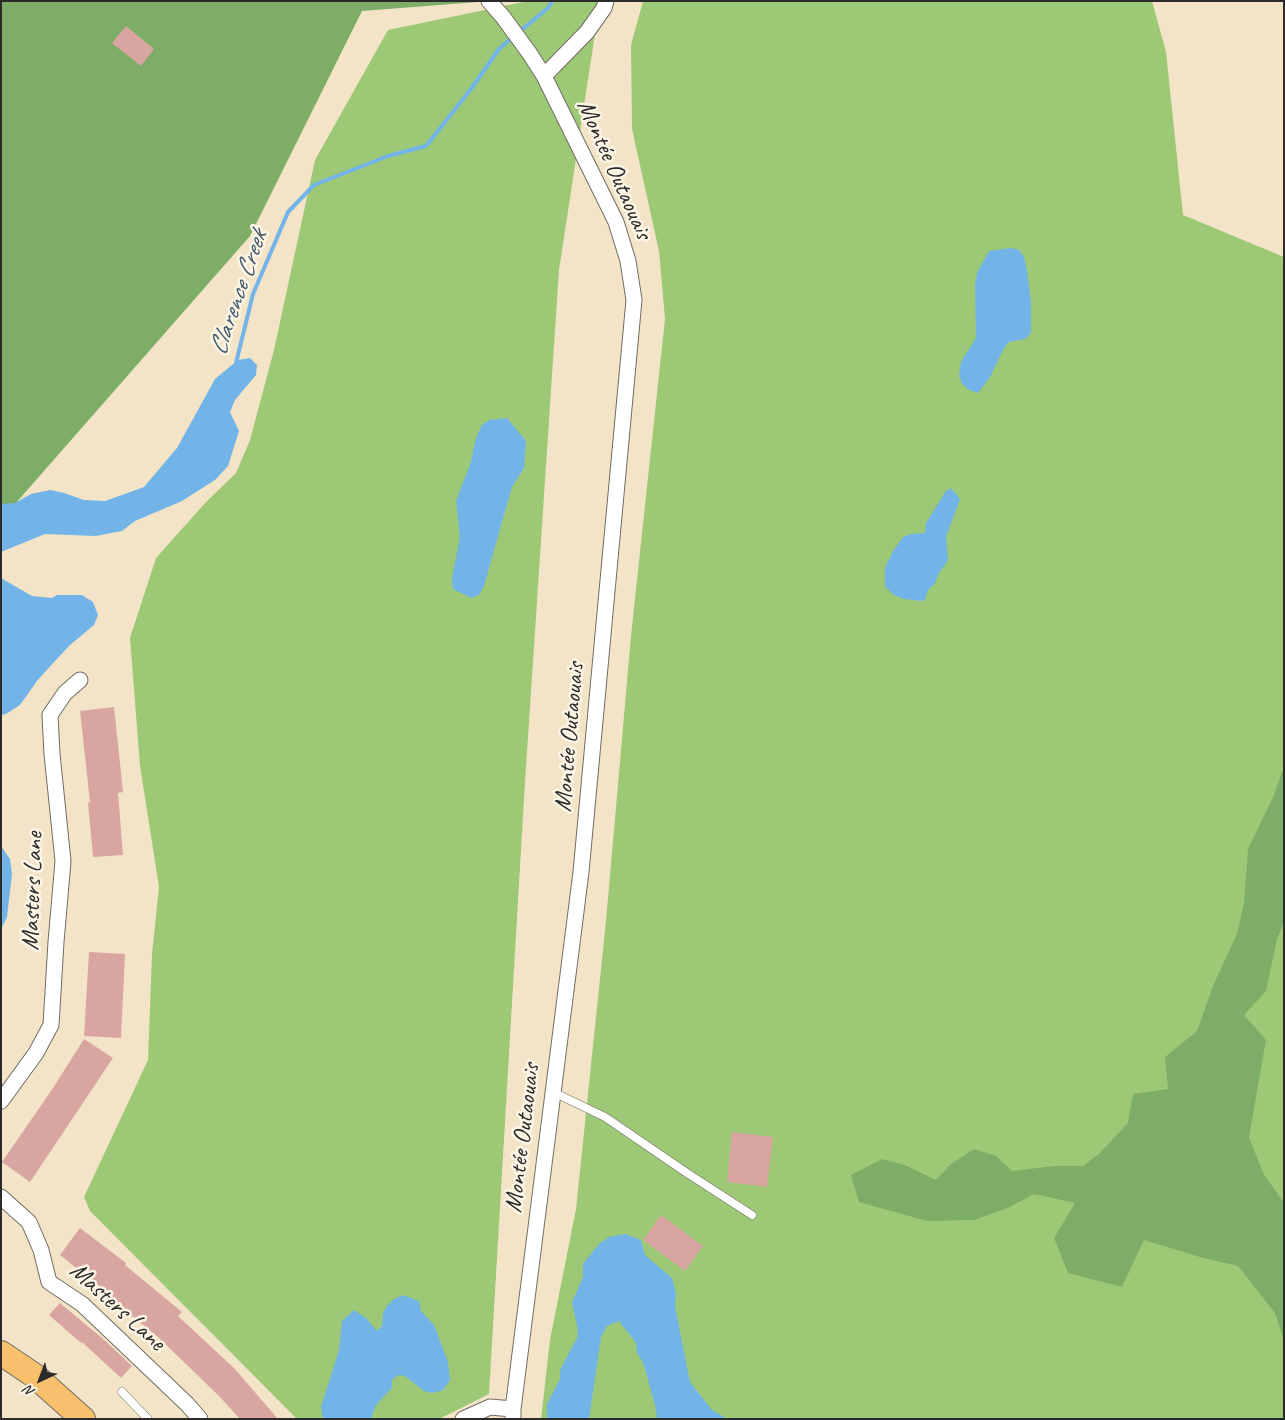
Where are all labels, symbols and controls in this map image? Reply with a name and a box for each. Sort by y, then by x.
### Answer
street label: Montée Outaouais [570,95,658,245]
water label: Clarence Creek [203,227,275,359]
street label: Montée Outaouais [549,661,591,813]
street label: Masters Lane [16,831,50,951]
street label: Montée Outaouais [499,1062,547,1214]
street label: Masters Lane [63,1256,171,1358]
north arrow [15,1355,65,1405]
text: N [20,1382,38,1401]

